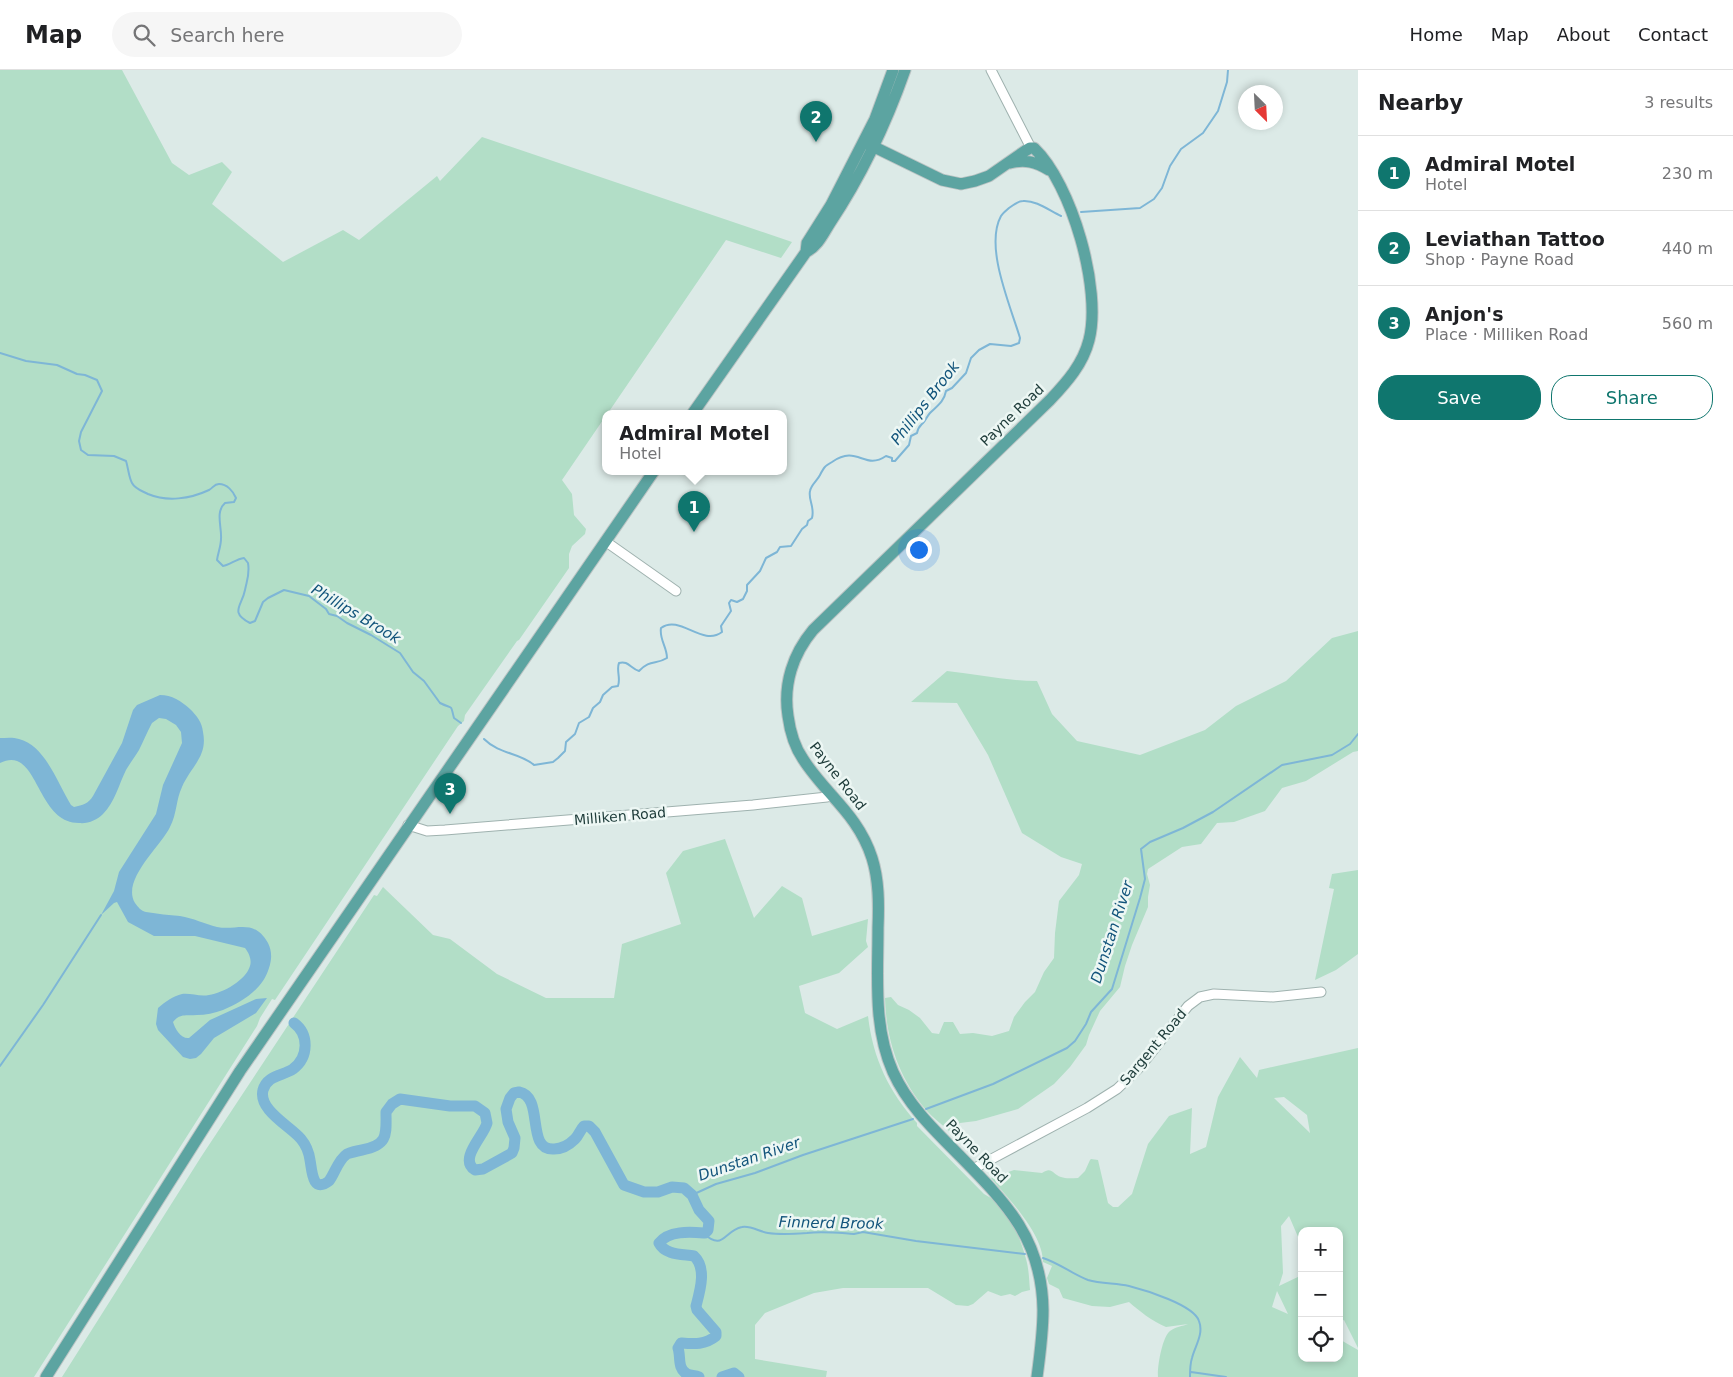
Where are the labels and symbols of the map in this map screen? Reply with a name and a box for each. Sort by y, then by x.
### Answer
north arrow [1238,85,1283,130]
pin: 2 [800,101,832,142]
water label: Phillips Brook [887,357,964,448]
street label: Payne Road [977,381,1047,449]
pin: 1 [678,491,710,532]
your location [906,537,932,563]
water label: Phillips Brook [308,580,405,648]
street label: Payne Road [807,739,869,813]
pin: 3 [434,773,466,814]
street label: Milliken Road [573,804,667,828]
water label: Dunstan River [1087,878,1137,985]
street label: Sargent Road [1117,1006,1189,1088]
street label: Payne Road [943,1116,1011,1186]
water label: Dunstan River [696,1133,803,1185]
water label: Finnerd Brook [778,1213,885,1233]

